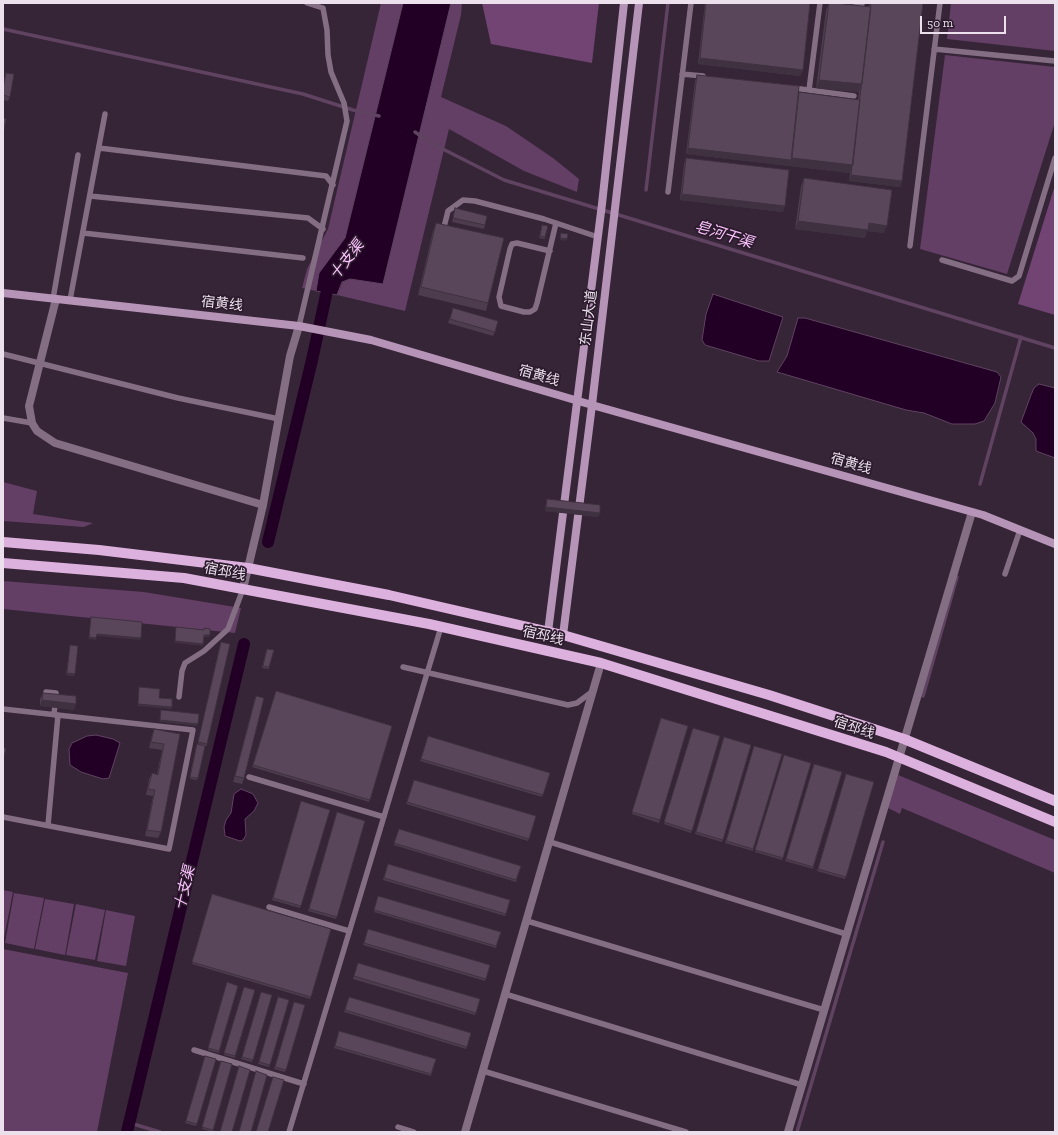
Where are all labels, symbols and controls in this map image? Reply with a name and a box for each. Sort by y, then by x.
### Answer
scale bar [922,8,1008,34]
text: 50 m [927,16,953,30]
water label: 皂河干渠 [693,218,755,252]
water label: 十支渠 [326,237,368,283]
street label: 东山大道 [577,289,601,347]
street label: 宿黄线 [200,293,244,315]
street label: 宿黄线 [516,362,562,390]
street label: 宿黄线 [828,450,874,478]
street label: 宿邳线 [203,560,247,584]
street label: 宿邳线 [521,623,565,649]
street label: 宿邳线 [831,714,877,742]
water label: 十支渠 [171,864,199,912]

